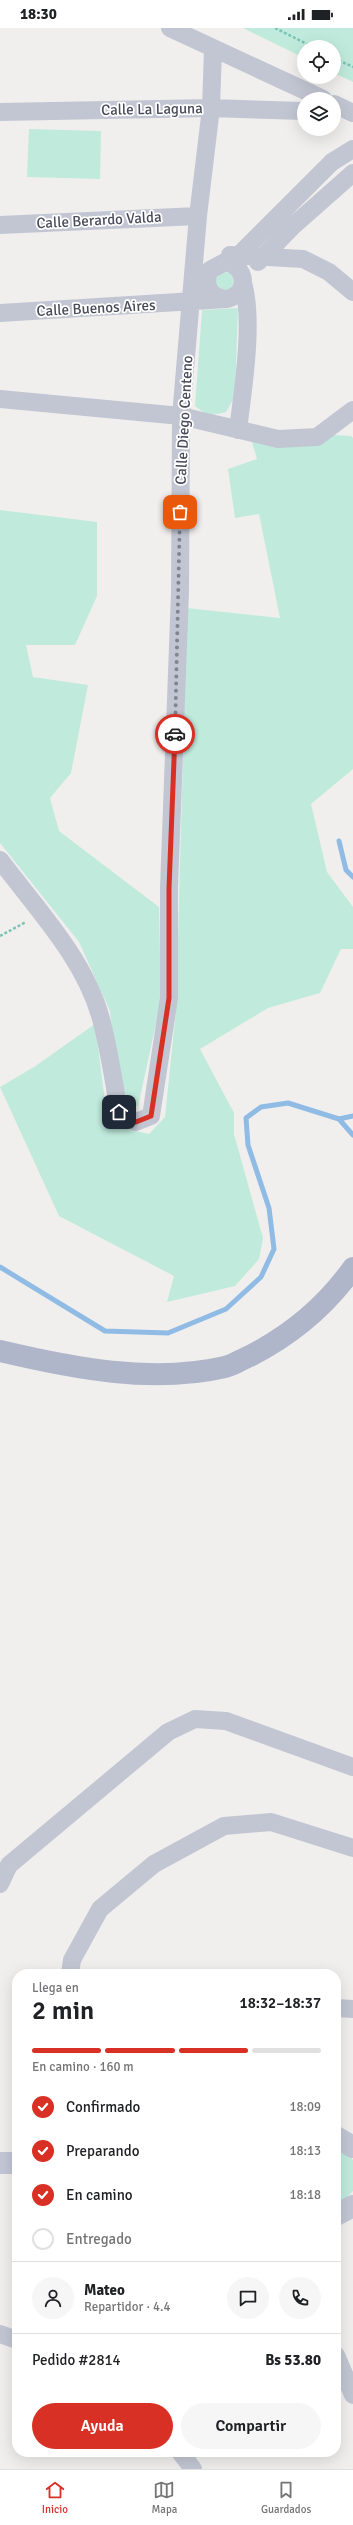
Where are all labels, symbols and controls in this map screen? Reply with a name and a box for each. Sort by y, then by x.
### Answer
text: 18:30 [20,5,57,23]
map controls [297,40,341,136]
button: locate [297,40,341,84]
button: layers [297,92,341,136]
street label: Calle La Laguna [101,99,203,119]
street label: Calle Berardo Valda [36,208,162,232]
street label: Calle Buenos Aires [36,296,156,320]
street label: Calle Diego Centeno [172,355,196,485]
pin [163,495,197,529]
icon: bag [169,501,191,523]
courier [155,714,195,754]
icon: car [164,723,186,745]
pin [102,1095,136,1129]
icon: home [108,1101,130,1123]
text: Llega en [32,1980,79,1996]
text: 18:32–18:37 [240,1994,321,2012]
text: 2 min [32,1995,94,2027]
text: En camino · 160 m [32,2059,134,2075]
icon: check [32,2096,54,2118]
text: Confirmado [66,2098,140,2116]
text: 18:09 [289,2099,321,2115]
icon: check [32,2140,54,2162]
text: Preparando [66,2142,140,2160]
text: 18:13 [289,2143,321,2159]
icon: check [32,2184,54,2206]
text: En camino [66,2186,133,2204]
text: 18:18 [289,2187,321,2203]
text: Entregado [66,2230,132,2248]
button: person [32,2277,74,2319]
button: chat [227,2277,269,2319]
button: phone [279,2277,321,2319]
text: Mateo [84,2281,125,2299]
text: Repartidor · 4.4 [84,2299,170,2315]
text: Pedido #2814 [32,2351,121,2369]
text: Bs 53.80 [265,2351,321,2369]
button: Ayuda [32,2403,173,2449]
button: Compartir [181,2403,321,2449]
tab: Inicio [42,2479,68,2516]
tab: Mapa [151,2479,177,2516]
tab: Guardados [261,2479,311,2516]

